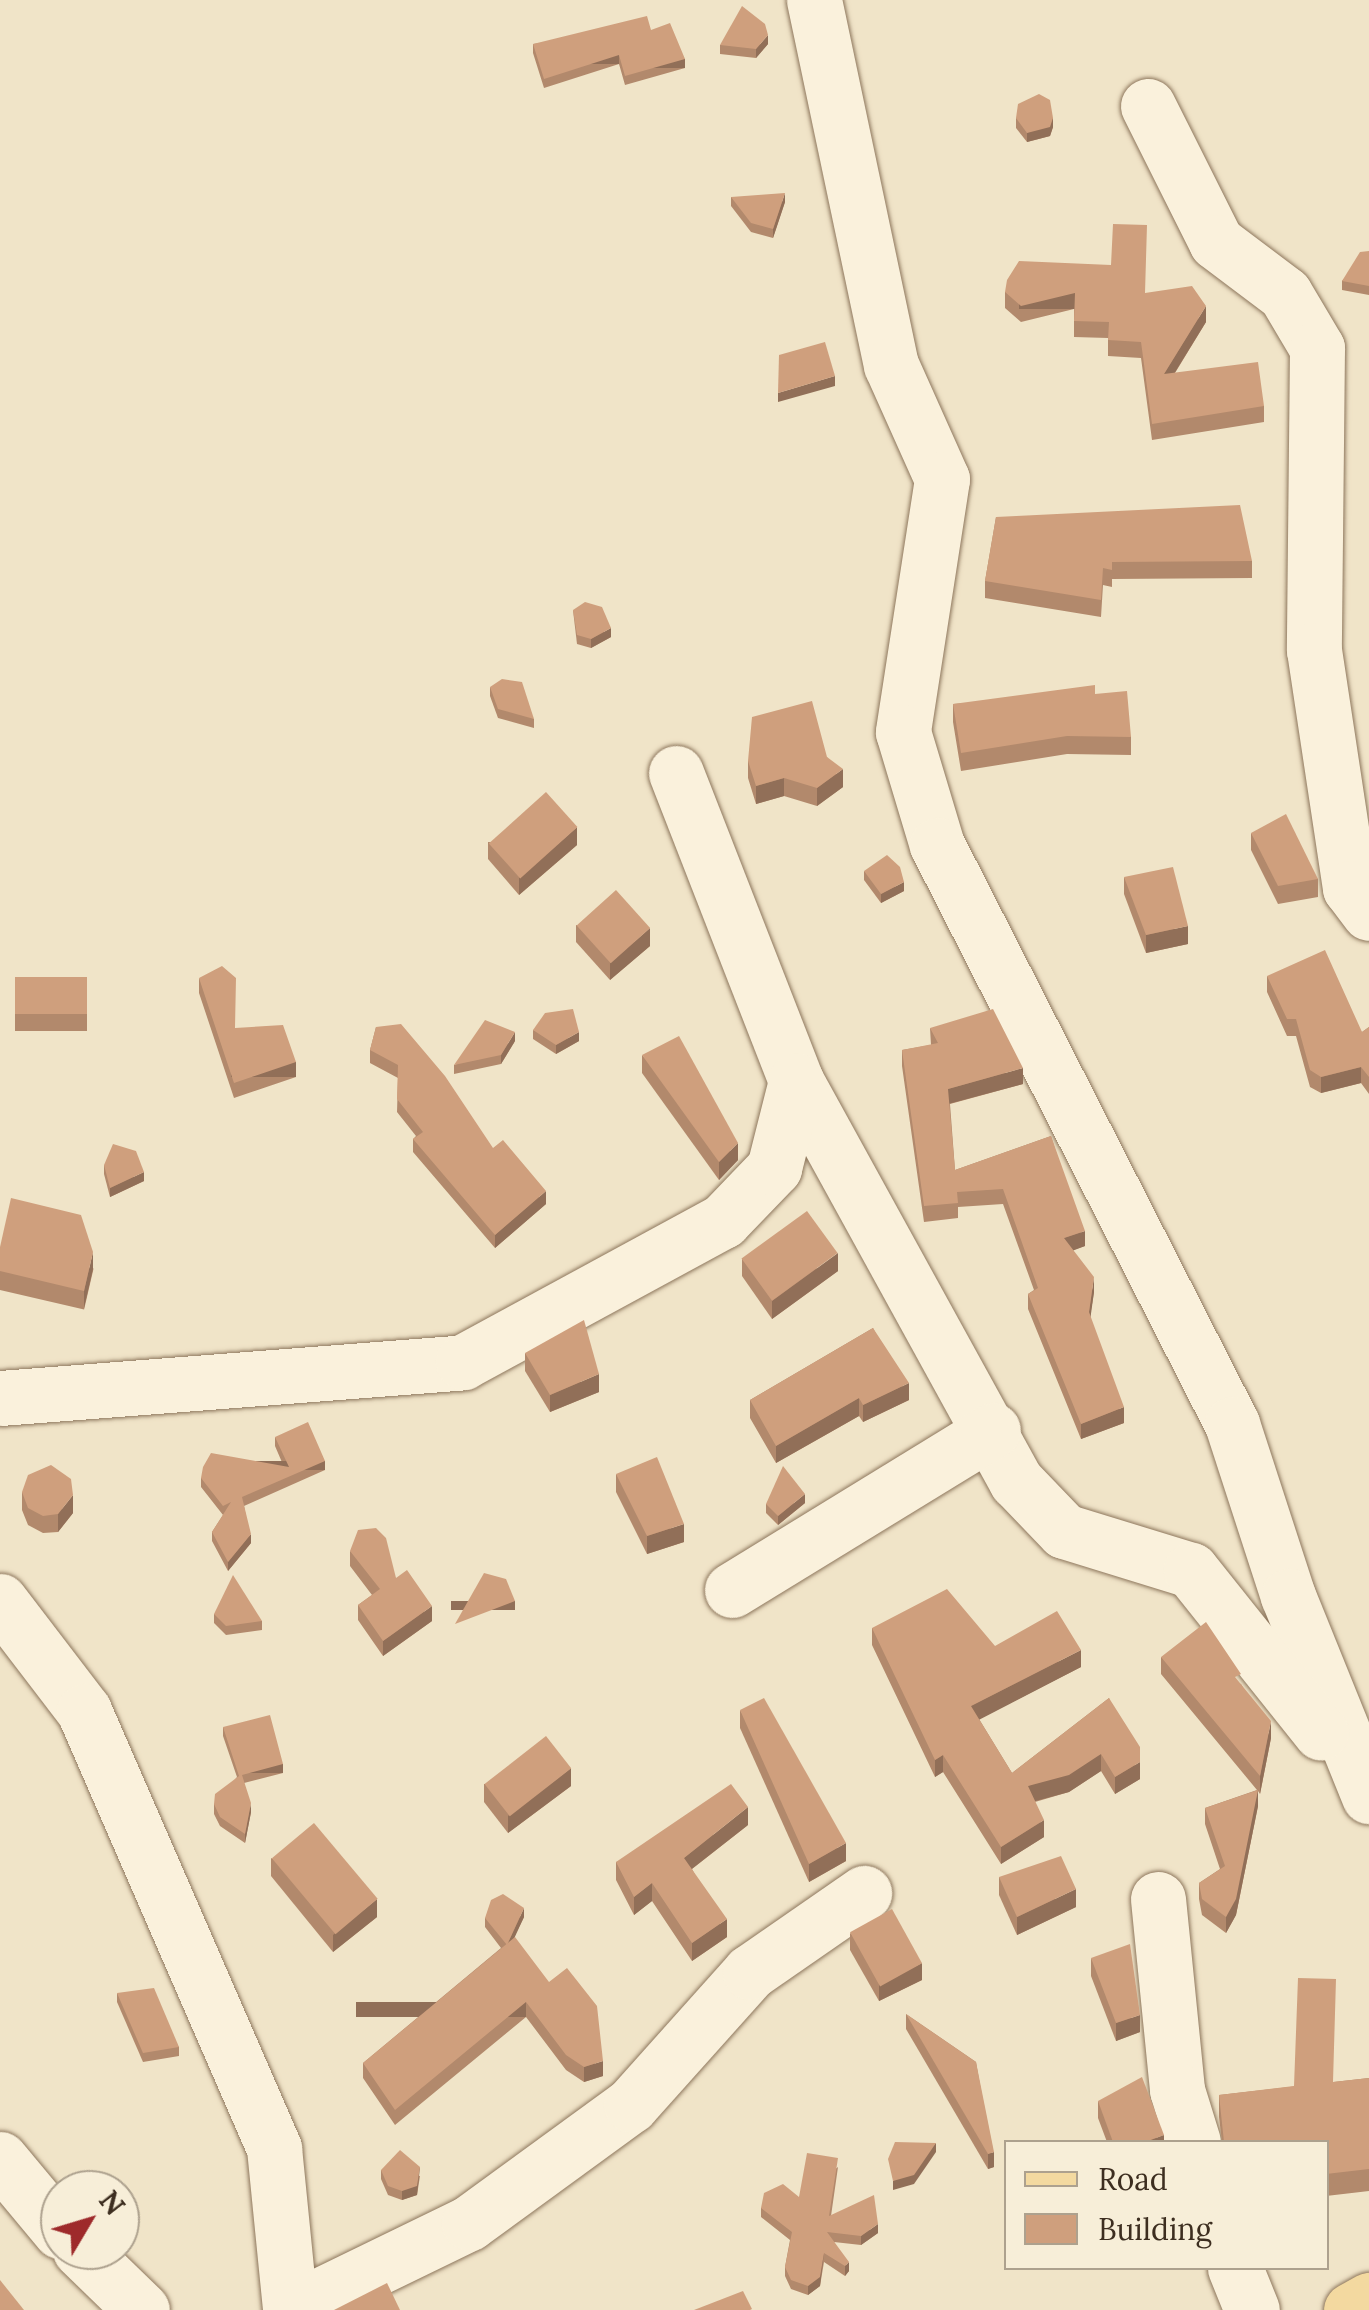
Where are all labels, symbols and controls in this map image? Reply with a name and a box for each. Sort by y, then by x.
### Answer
legend [1004,2140,1329,2270]
text: Road [1098,2160,1168,2198]
north arrow [40,2170,140,2270]
text: N [91,2183,133,2222]
text: Building [1098,2210,1212,2248]

